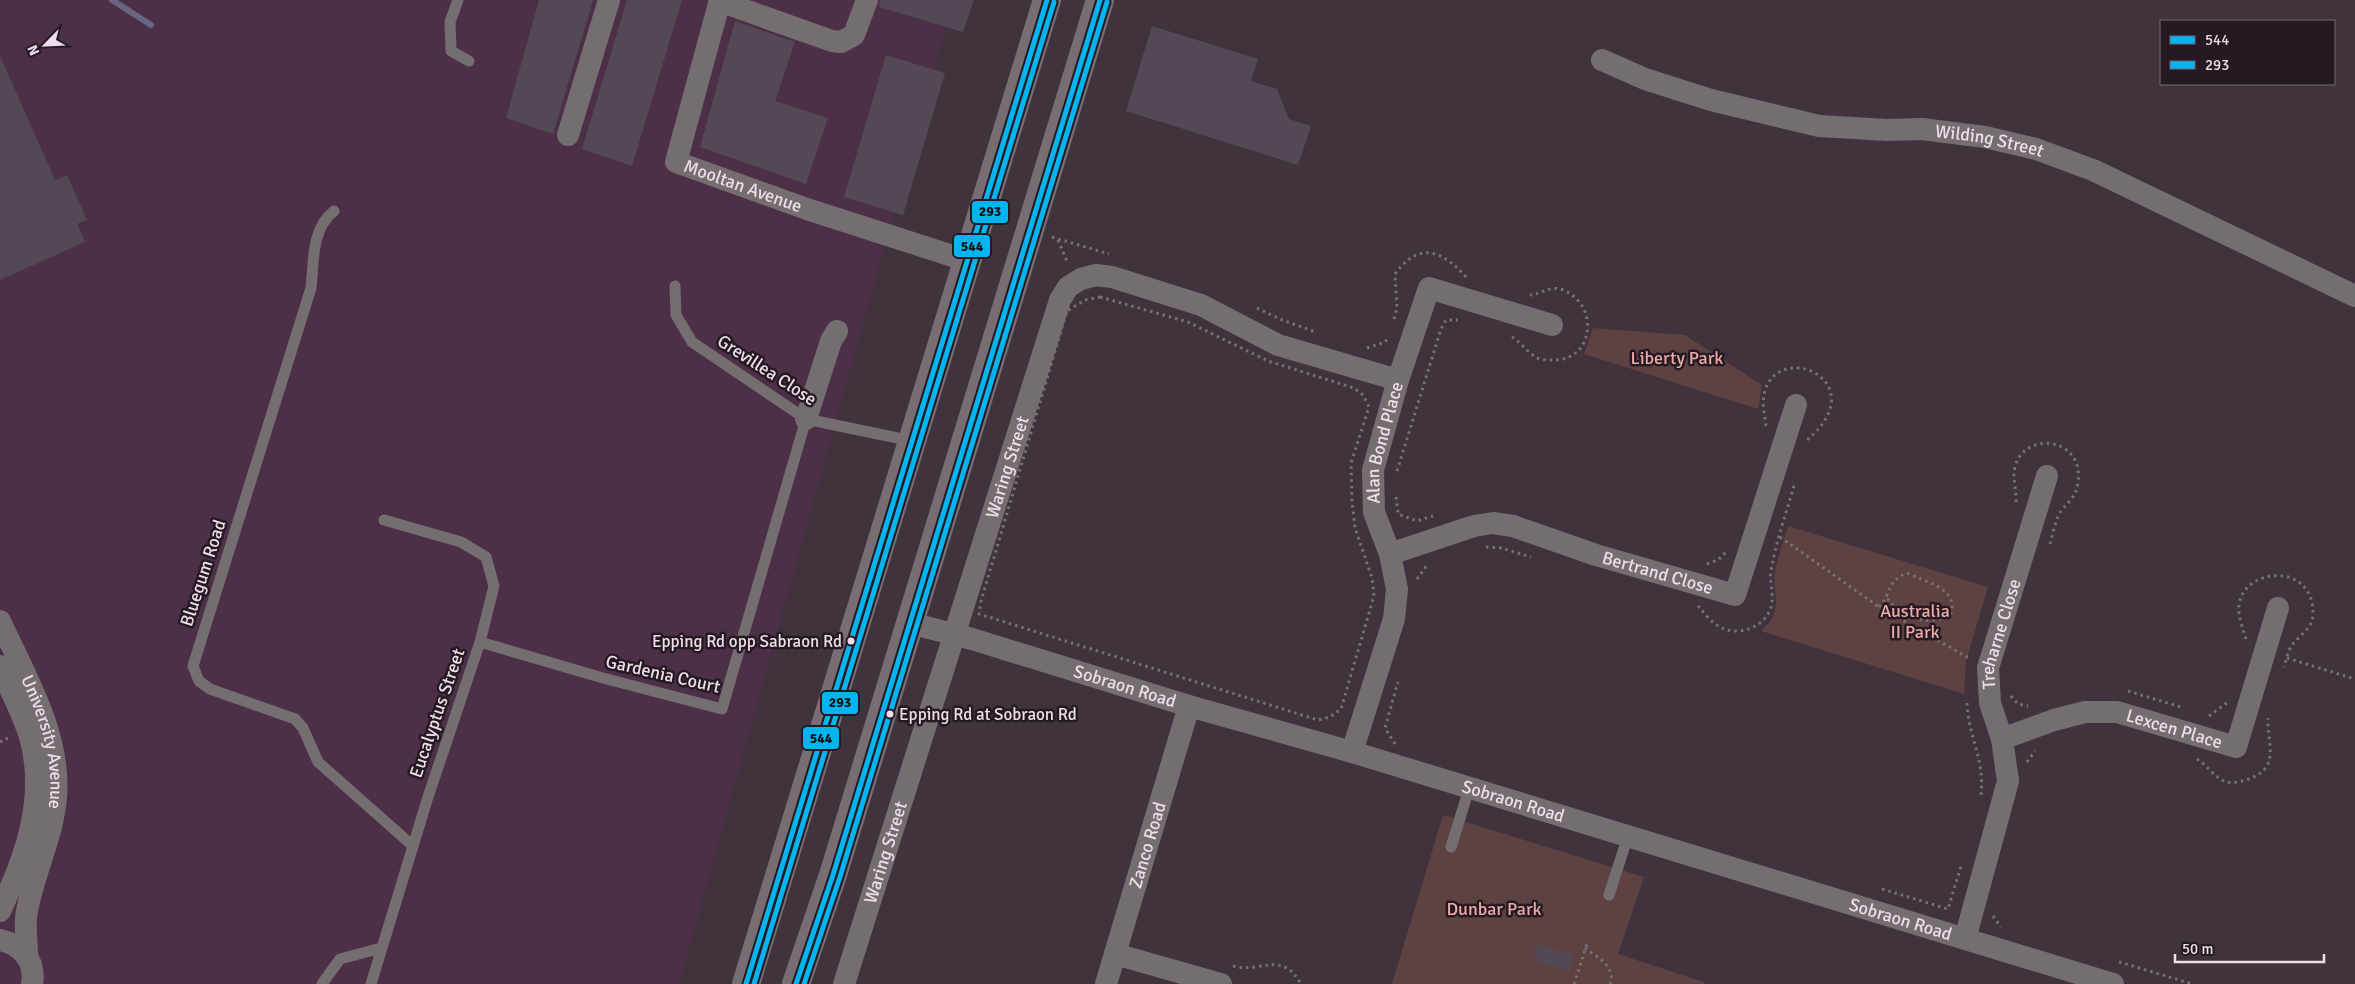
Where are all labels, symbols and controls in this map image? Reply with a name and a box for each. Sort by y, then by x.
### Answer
north arrow [20,20,70,70]
legend [2160,20,2335,85]
text: 544 [2205,31,2229,49]
text: N [24,42,43,58]
text: 293 [2205,56,2229,74]
street label: Wilding Street [1934,120,2047,162]
street label: Mooltan Avenue [681,155,805,217]
line badge: 293 [971,200,1009,224]
text: 293 [979,203,1001,220]
line badge: 544 [953,234,991,258]
text: 544 [961,238,984,255]
street label: Grevillea Close [713,330,821,410]
park label: Liberty Park [1631,347,1723,369]
street label: Alan Bond Place [1362,379,1408,504]
street label: Waring Street [981,413,1034,521]
street label: Bluegum Road [175,517,231,629]
street label: Bertrand Close [1600,546,1716,599]
street label: Treharne Close [1977,576,2026,690]
park label: Australia II Park [1880,600,1950,643]
place label: Epping Rd opp Sabraon Rd [652,631,842,652]
marker: Epping Rd opp Sabraon Rd [846,636,856,646]
street label: Eucalyptus Street [405,645,469,781]
street label: Gardenia Court [604,650,722,698]
street label: Sobraon Road [1071,660,1179,712]
street label: University Avenue [16,671,67,810]
line badge: 293 [821,691,859,715]
text: 293 [829,694,851,711]
place label: Epping Rd at Sobraon Rd [899,704,1077,725]
street label: Lexcen Place [2124,704,2225,753]
marker: Epping Rd at Sobraon Rd [885,709,895,719]
line badge: 544 [802,726,840,750]
text: 544 [810,730,833,747]
street label: Sobraon Road [1459,775,1567,827]
street label: Waring Street [859,799,912,906]
street label: Zanco Road [1124,799,1171,891]
street label: Sobraon Road [1847,893,1955,945]
park label: Dunbar Park [1446,898,1542,920]
scale bar [2175,932,2324,964]
text: 50 m [2182,940,2213,958]

